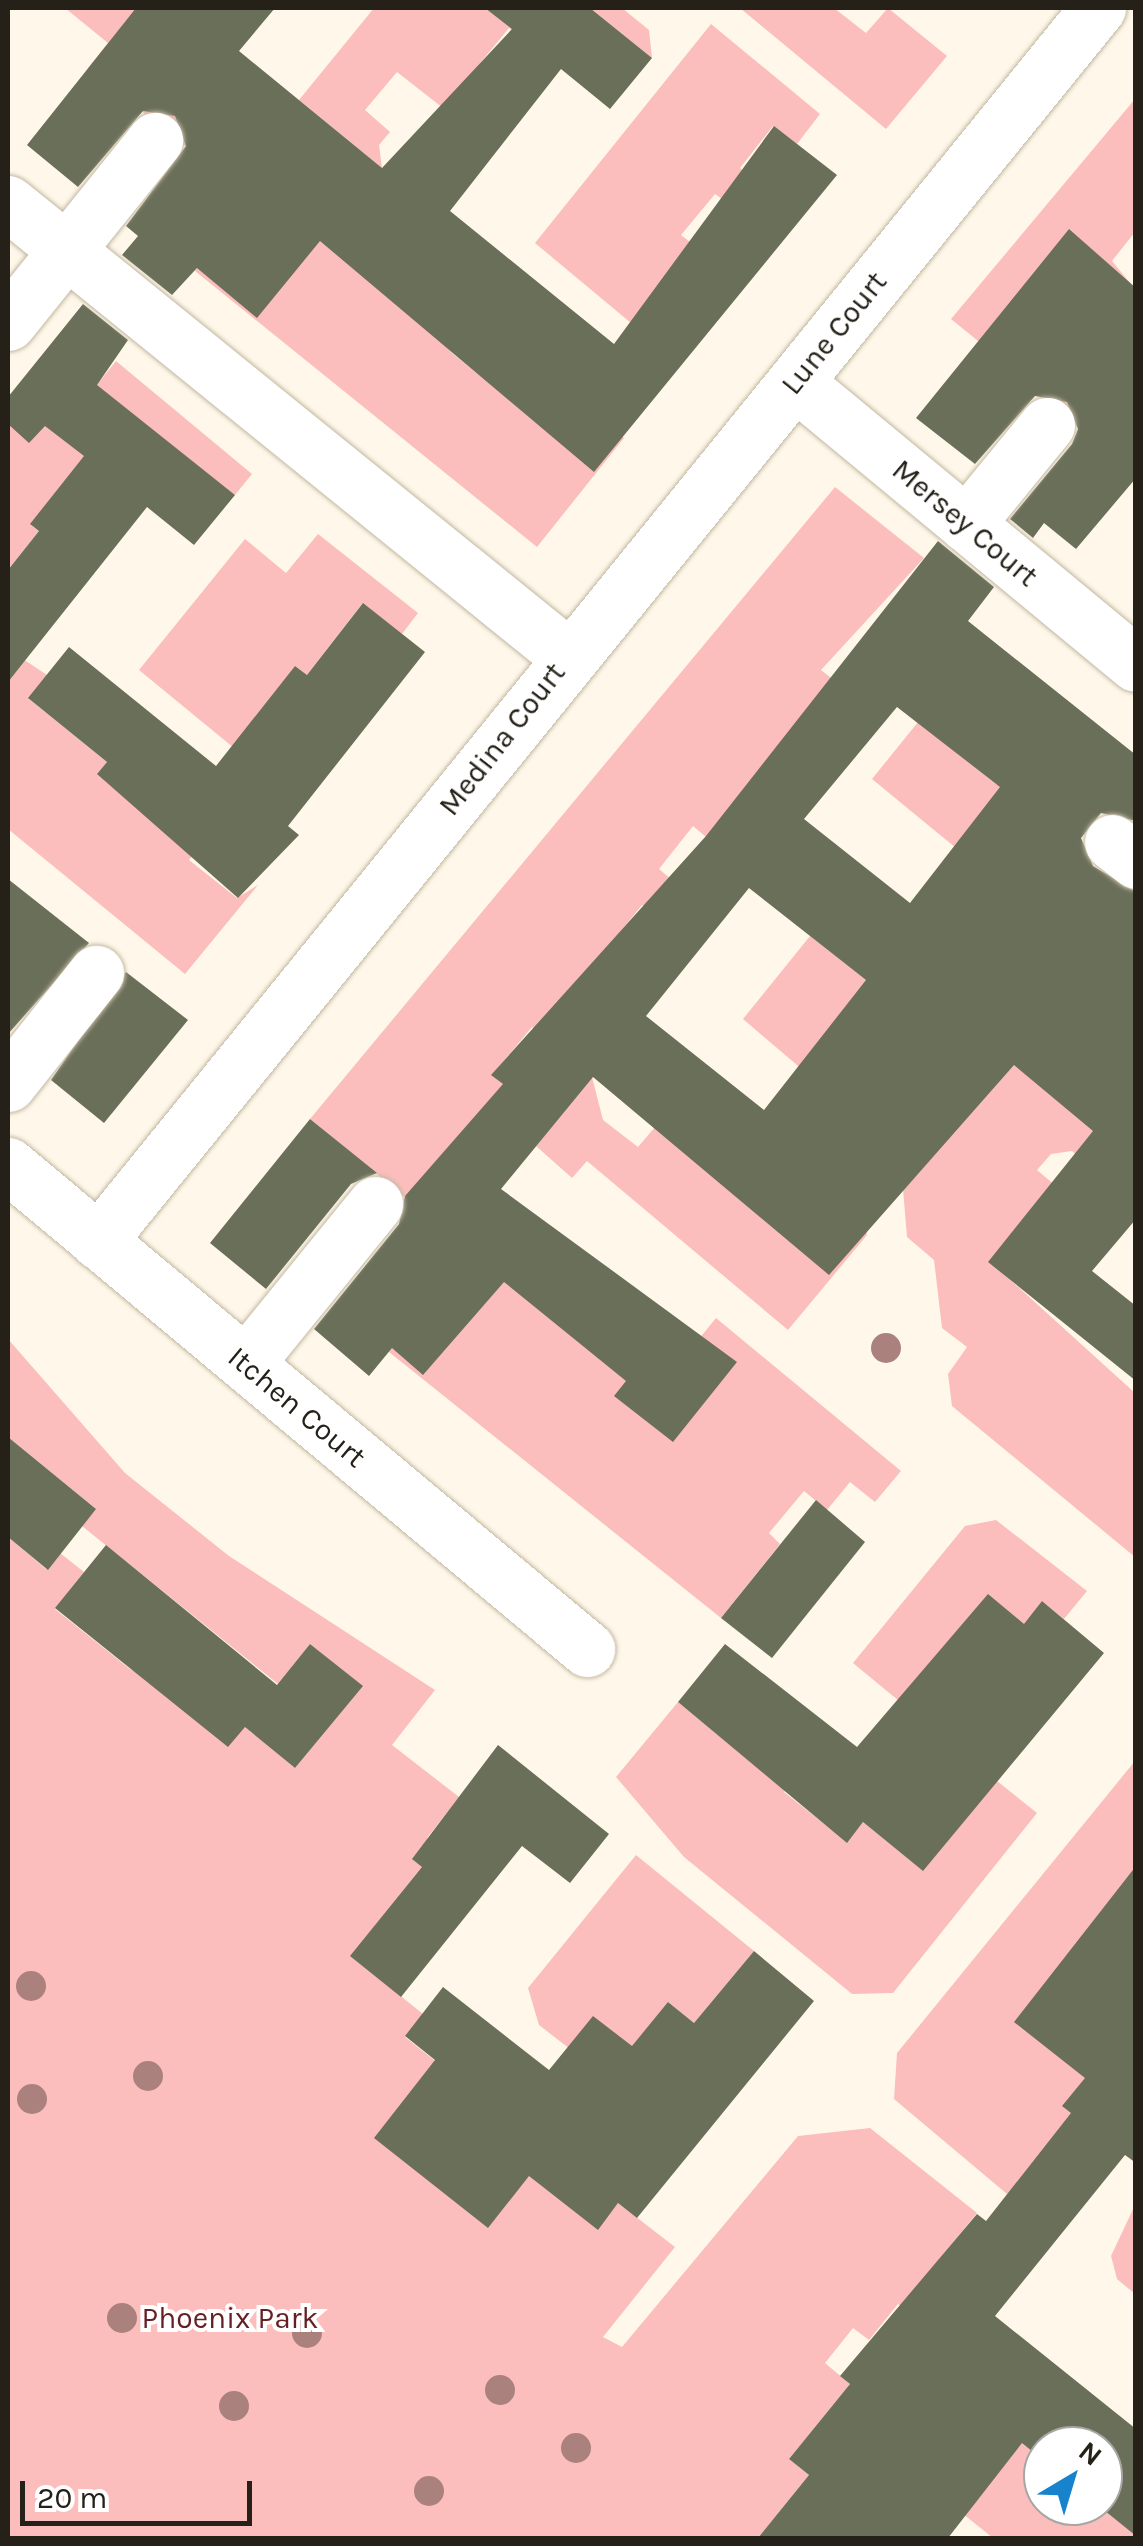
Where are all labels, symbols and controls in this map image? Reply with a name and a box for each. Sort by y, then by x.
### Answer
street label: Lune Court [773,264,895,402]
street label: Mersey Court [885,452,1045,594]
street label: Medina Court [431,655,573,823]
street label: Itchen Court [221,1339,373,1475]
park label: Phoenix Park [142,2300,318,2336]
north arrow [1023,2426,1123,2526]
text: N [1072,2434,1109,2473]
scale bar [25,2461,258,2523]
text: 20 m [37,2480,107,2516]

